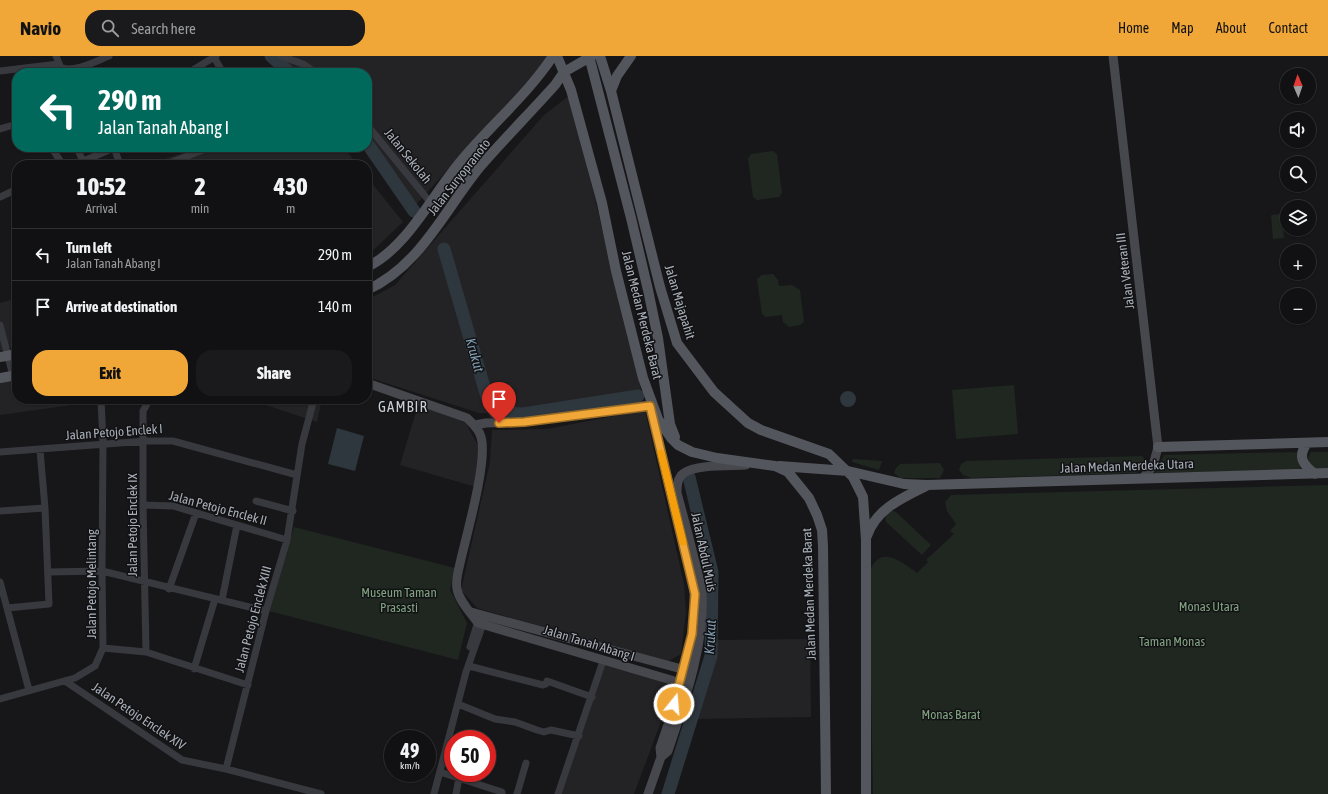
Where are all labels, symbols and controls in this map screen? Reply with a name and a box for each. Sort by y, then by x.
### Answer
search box [85,10,365,46]
text: Navio [20,17,61,39]
icon: search [99,17,121,39]
text: Search here [131,20,196,37]
text: Home [1118,20,1149,36]
text: Map [1171,20,1194,36]
text: About [1216,20,1247,36]
text: Contact [1269,20,1308,36]
north arrow [1280,68,1316,104]
map controls [1280,68,1316,324]
icon: left [32,84,84,136]
text: 290 m [98,84,161,116]
button: sound [1280,112,1316,148]
text: Jalan Tanah Abang I [98,117,229,138]
street label: Jalan Sekolah [381,125,435,187]
street label: Jalan Suryopranoto [425,136,493,218]
button: search [1280,156,1316,192]
text: 10:52 [76,173,126,200]
text: 2 [194,173,206,200]
text: 430 [274,173,308,200]
button: layers [1280,200,1316,236]
text: Arrival [85,201,117,216]
text: min [191,201,209,216]
text: m [286,201,295,216]
street label: Jalan Veteran III [1113,232,1137,310]
text: Turn left [66,239,112,256]
icon: left [32,244,54,266]
button: + [1280,244,1316,280]
text: 290 m [318,246,352,263]
street label: Jalan Medan Merdeka Barat [619,249,665,381]
text: Jalan Tanah Abang I [66,256,161,271]
street label: Jalan Majapahit [662,263,698,341]
button: − [1280,288,1316,324]
icon: arrive [32,296,54,318]
text: Arrive at destination [66,298,177,315]
text: 140 m [318,298,352,315]
water label: Krukut [463,336,487,374]
button: Exit [32,350,188,396]
button: Share [196,350,352,396]
pin [482,382,516,423]
icon: arrive [488,388,510,410]
district label: GAMBIR [378,398,428,415]
street label: Jalan Petojo Enclek I [65,421,163,443]
street label: Jalan Medan Merdeka Utara [1060,456,1194,476]
street label: Jalan Petojo Enclek IX [125,473,140,577]
street label: Jalan Petojo Enclek II [168,488,268,528]
street label: Jalan Abdul Muis [688,511,720,593]
street label: Jalan Medan Merdeka Barat [799,527,819,660]
street label: Jalan Petojo Melintang [84,529,99,639]
street label: Jalan Petojo Enclek XIII [232,564,274,674]
park label: Museum Taman Prasasti [361,585,437,615]
park label: Monas Utara [1179,599,1239,614]
water label: Krukut [701,619,719,655]
street label: Jalan Tanah Abang I [542,622,636,664]
park label: Taman Monas [1139,634,1205,649]
street label: Jalan Petojo Enclek XIV [89,679,189,753]
position arrow [653,683,695,725]
park label: Monas Barat [921,707,981,722]
speed limit sign: 50 [444,730,496,782]
text: 49 [401,739,419,762]
text: km/h [400,760,420,771]

